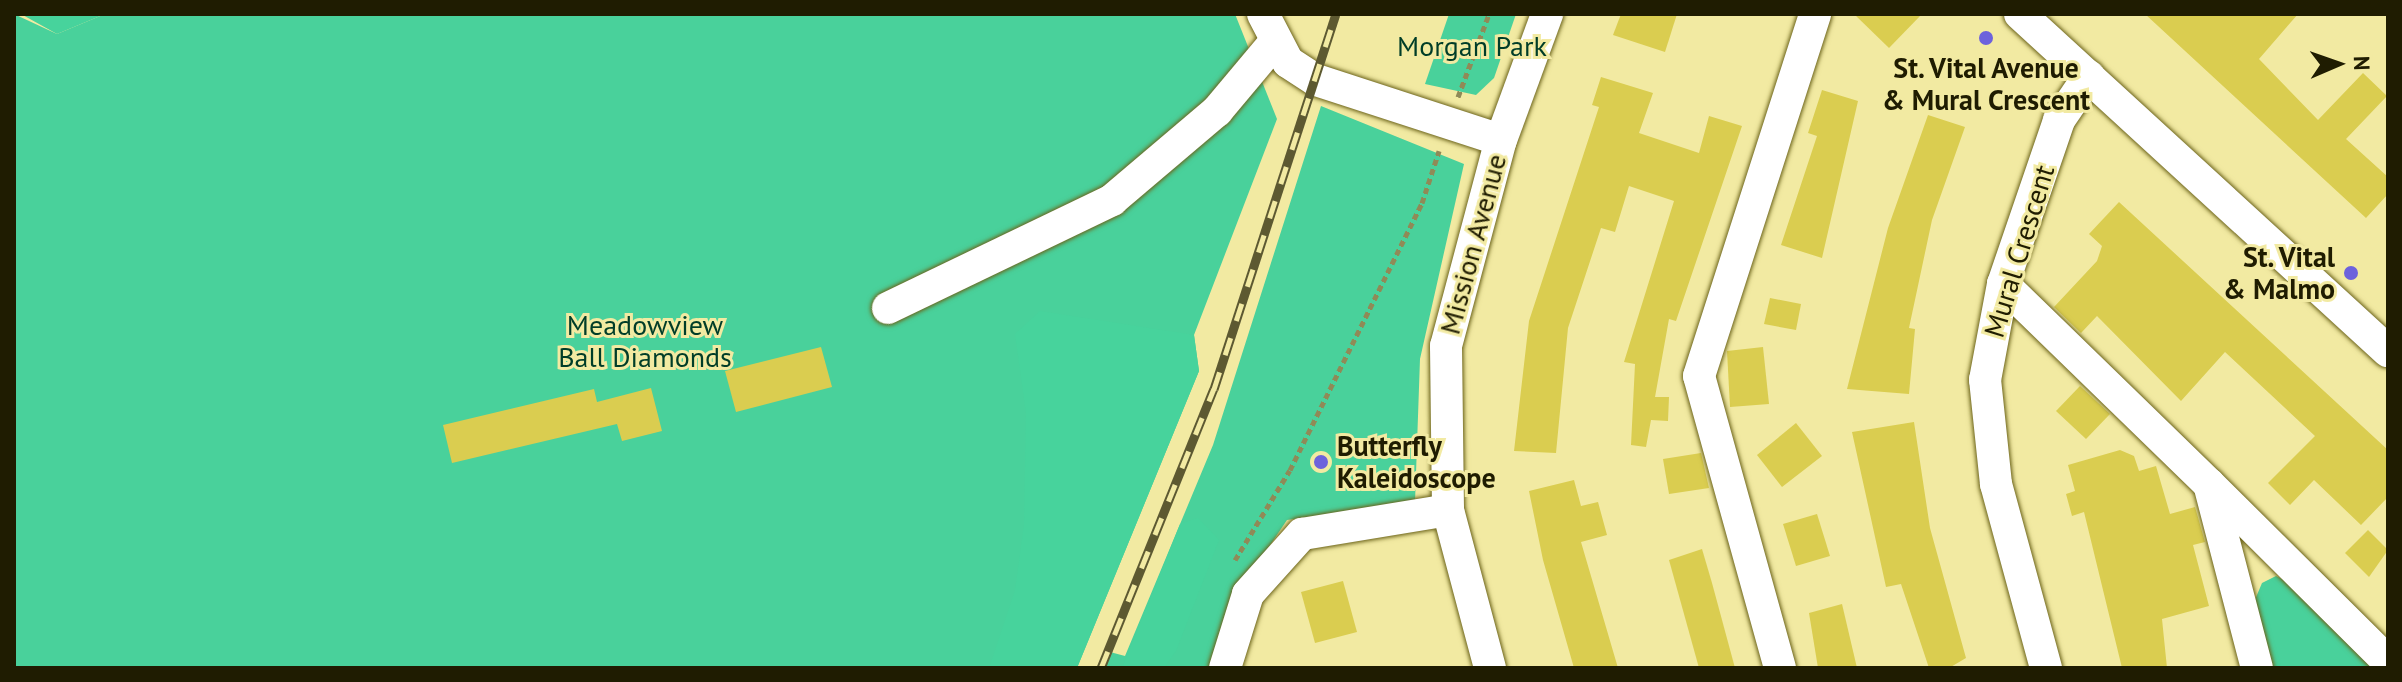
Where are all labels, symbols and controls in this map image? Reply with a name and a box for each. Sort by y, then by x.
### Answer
north arrow [2298,24,2378,104]
park label: Morgan Park [1397,29,1547,63]
marker: St. Vital Avenue & Mural Crescent [1977,29,1995,47]
place label: St. Vital Avenue & Mural Crescent [1882,51,2090,117]
text: N [2348,55,2376,71]
street label: Mission Avenue [1433,150,1513,338]
street label: Mural Crescent [1977,161,2061,341]
place label: St. Vital & Malmo [2223,240,2335,306]
marker: St. Vital & Malmo [2342,264,2360,282]
park label: Meadowview Ball Diamonds [558,308,732,374]
place label: Butterfly Kaleidoscope [1337,429,1496,495]
marker: Butterfly Kaleidoscope [1312,453,1330,471]

